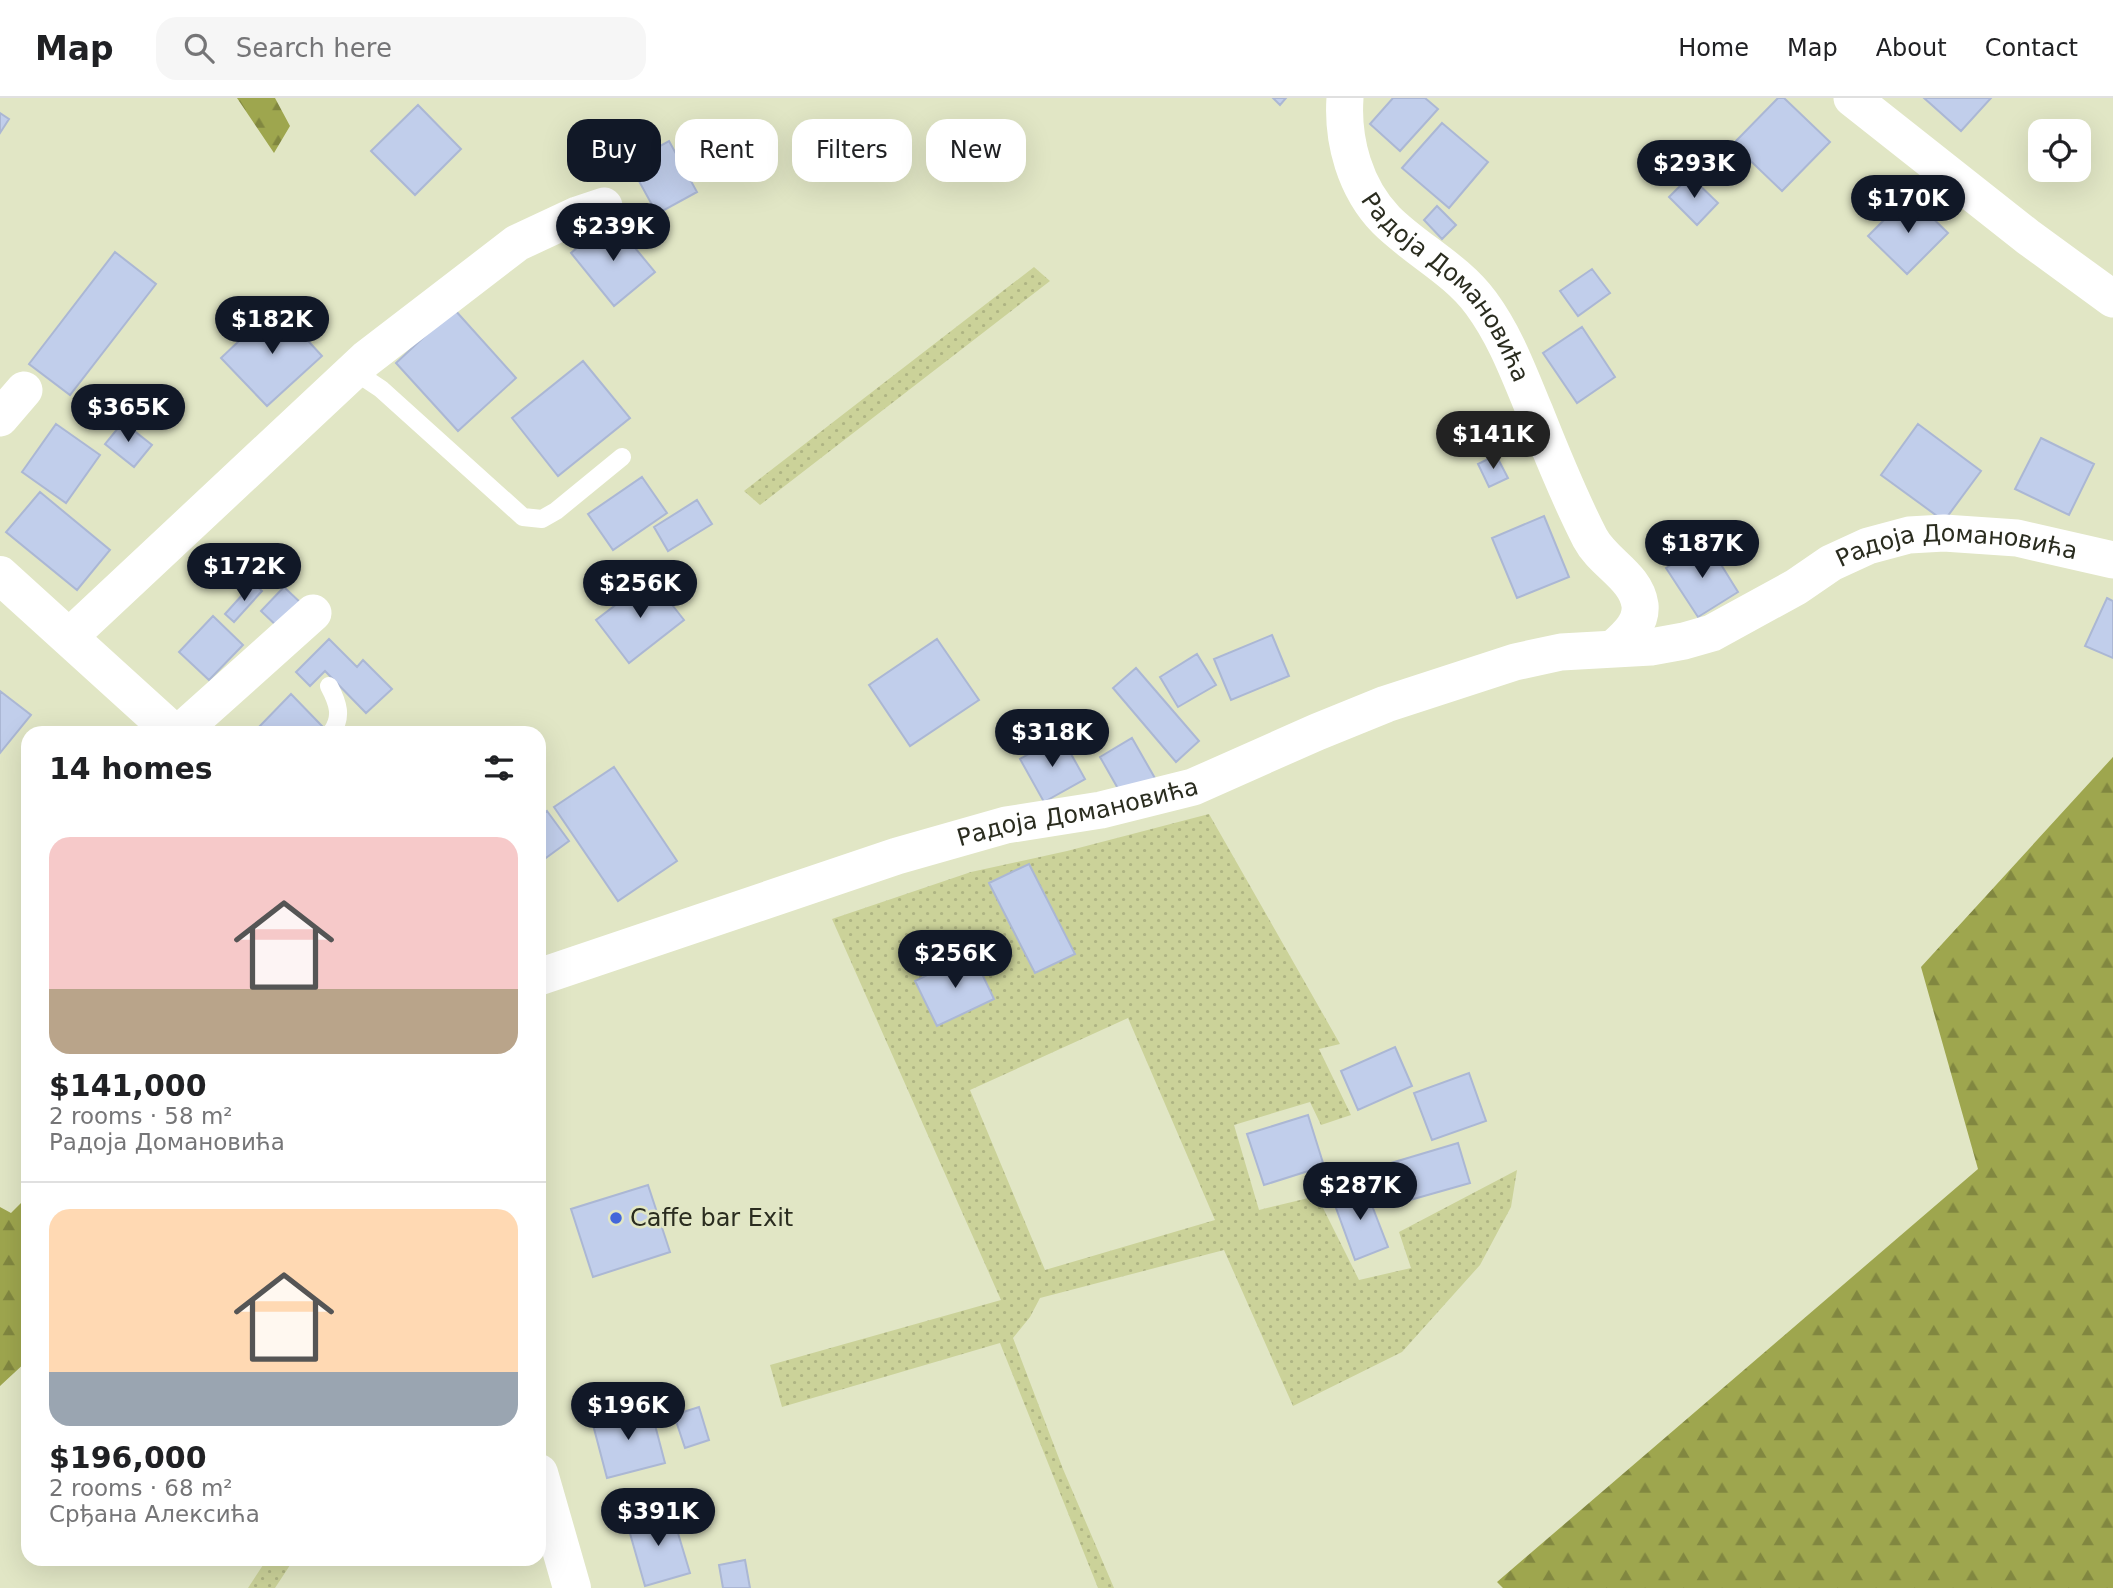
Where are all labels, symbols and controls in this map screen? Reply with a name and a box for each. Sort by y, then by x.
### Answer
search box [156,17,646,80]
text: Map [35,29,114,68]
icon: search [180,29,218,67]
text: Search here [236,33,392,63]
text: Home [1678,34,1749,62]
text: Map [1787,34,1838,62]
text: About [1876,34,1947,62]
text: Contact [1985,34,2078,62]
chip: Buy [567,119,661,182]
chip: Rent [675,119,778,182]
chip: Filters [792,119,912,182]
chip: New [926,119,1026,182]
map controls [2028,119,2091,182]
button: locate [2028,119,2091,182]
pin: $293K [1645,140,1743,200]
text: $293K [1653,150,1735,176]
pin: $170K [1859,176,1957,235]
text: $170K [1867,185,1949,211]
street label: Радоја Домановића [1355,187,1535,386]
pin: $239K [564,204,662,263]
text: $239K [572,213,654,239]
pin: $182K [223,296,321,356]
text: $182K [231,306,313,332]
pin: $365K [79,384,177,444]
text: $365K [87,394,169,420]
pin: $141K [1444,412,1542,471]
text: $141K [1452,421,1534,447]
street label: Радоја Домановића [1831,519,2080,573]
pin: $187K [1653,520,1751,580]
text: $187K [1661,530,1743,556]
pin: $172K [195,544,293,603]
text: $172K [203,553,285,579]
pin: $256K [591,560,689,620]
text: $256K [599,570,681,596]
pin: $318K [1003,710,1101,769]
text: $318K [1011,719,1093,745]
icon: filters [480,749,518,787]
text: 14 homes [49,751,213,786]
street label: Радоја Домановића [954,772,1201,852]
icon: home [221,882,347,1008]
pin: $256K [906,930,1004,990]
text: $256K [914,940,996,966]
text: $141,000 [49,1068,207,1103]
text: 2 rooms · 58 m² [49,1103,233,1129]
text: Радоја Домановића [49,1129,285,1155]
pin: $287K [1311,1162,1409,1222]
text: $287K [1319,1172,1401,1198]
place label: Caffe bar Exit [630,1204,793,1232]
marker: Caffe bar Exit [608,1210,624,1226]
icon: home [221,1254,347,1380]
pin: $196K [579,1382,677,1442]
text: $196K [587,1392,669,1418]
text: $196,000 [49,1440,207,1475]
text: 2 rooms · 68 m² [49,1475,233,1501]
pin: $391K [609,1488,707,1548]
text: $391K [617,1498,699,1524]
text: Срђана Алексића [49,1501,260,1527]

